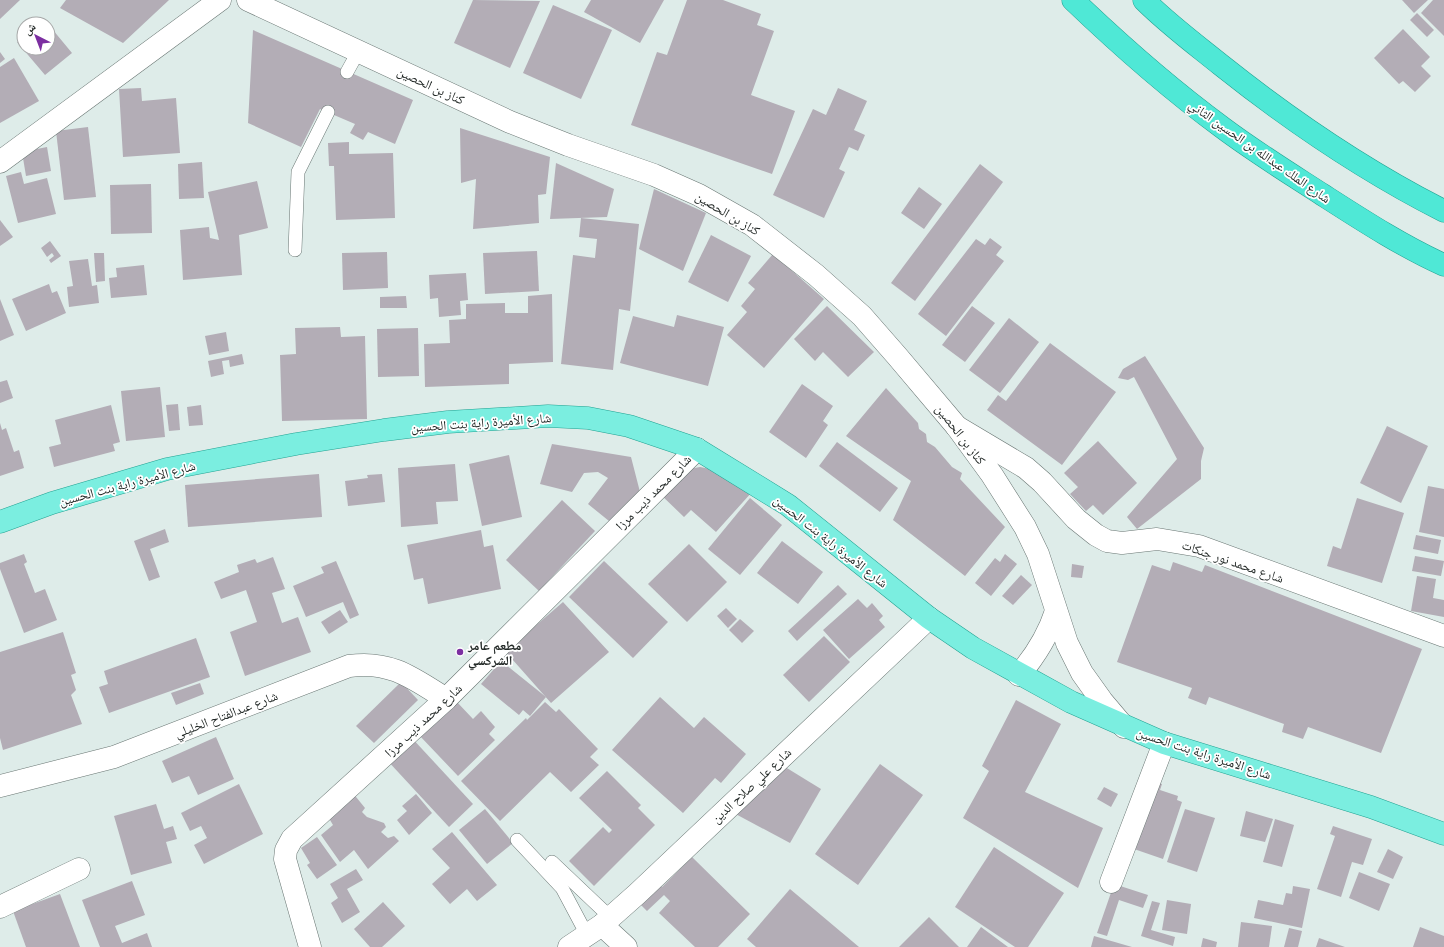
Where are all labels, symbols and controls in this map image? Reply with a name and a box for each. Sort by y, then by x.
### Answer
north arrow [16,16,56,56]
text: ش [20,19,39,38]
street label: كناز بن الحصين [395,63,468,109]
street label: شارع الملك عبدالله بن الحسين الثاني [1184,96,1334,209]
street label: كناز بن الحصين [692,188,764,240]
street label: كناز بن الحصين [932,401,990,468]
street label: شارع الأميرة راية بنت الحسين [410,409,552,437]
street label: شارع محمد ذيب مرزا [612,451,696,535]
street label: شارع الأميرة راية بنت الحسين [57,457,197,511]
street label: شارع الأميرة راية بنت الحسين [769,491,891,592]
street label: شارع محمد نور جنكات [1179,536,1286,588]
place label: مطعم عامر الشركسي [467,637,521,671]
marker: مطعم عامر الشركسي [455,647,465,657]
street label: شارع محمد ذيب مرزا [381,680,467,762]
street label: شارع عبدالفتاح الخليلي [172,687,281,744]
street label: شارع الأميرة راية بنت الحسين [1134,724,1273,784]
street label: شارع علي صلاح الدين [708,744,797,829]

